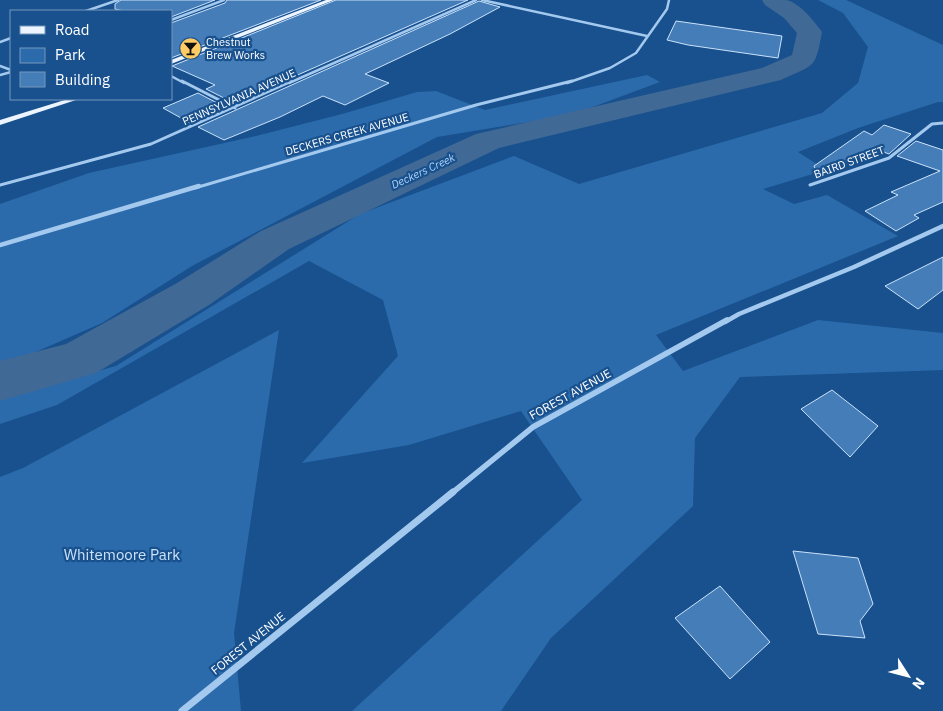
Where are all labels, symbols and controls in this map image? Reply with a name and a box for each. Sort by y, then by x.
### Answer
legend [10,10,172,100]
text: Road [55,20,90,39]
place label: Chestnut Brew Works [206,35,265,62]
bar icon: Chestnut Brew Works [178,36,202,60]
text: Park [55,45,85,64]
street label: PENNSYLVANIA AVENUE [180,66,298,128]
text: Building [55,70,110,89]
street label: DECKERS CREEK AVENUE [284,110,410,158]
street label: BAIRD STREET [812,142,887,181]
water label: Deckers Creek [389,150,457,192]
street label: FOREST AVENUE [526,365,614,423]
park label: Whitemoore Park [64,545,180,564]
street label: FOREST AVENUE [208,608,288,678]
north arrow [883,651,933,701]
text: N [908,674,929,693]

